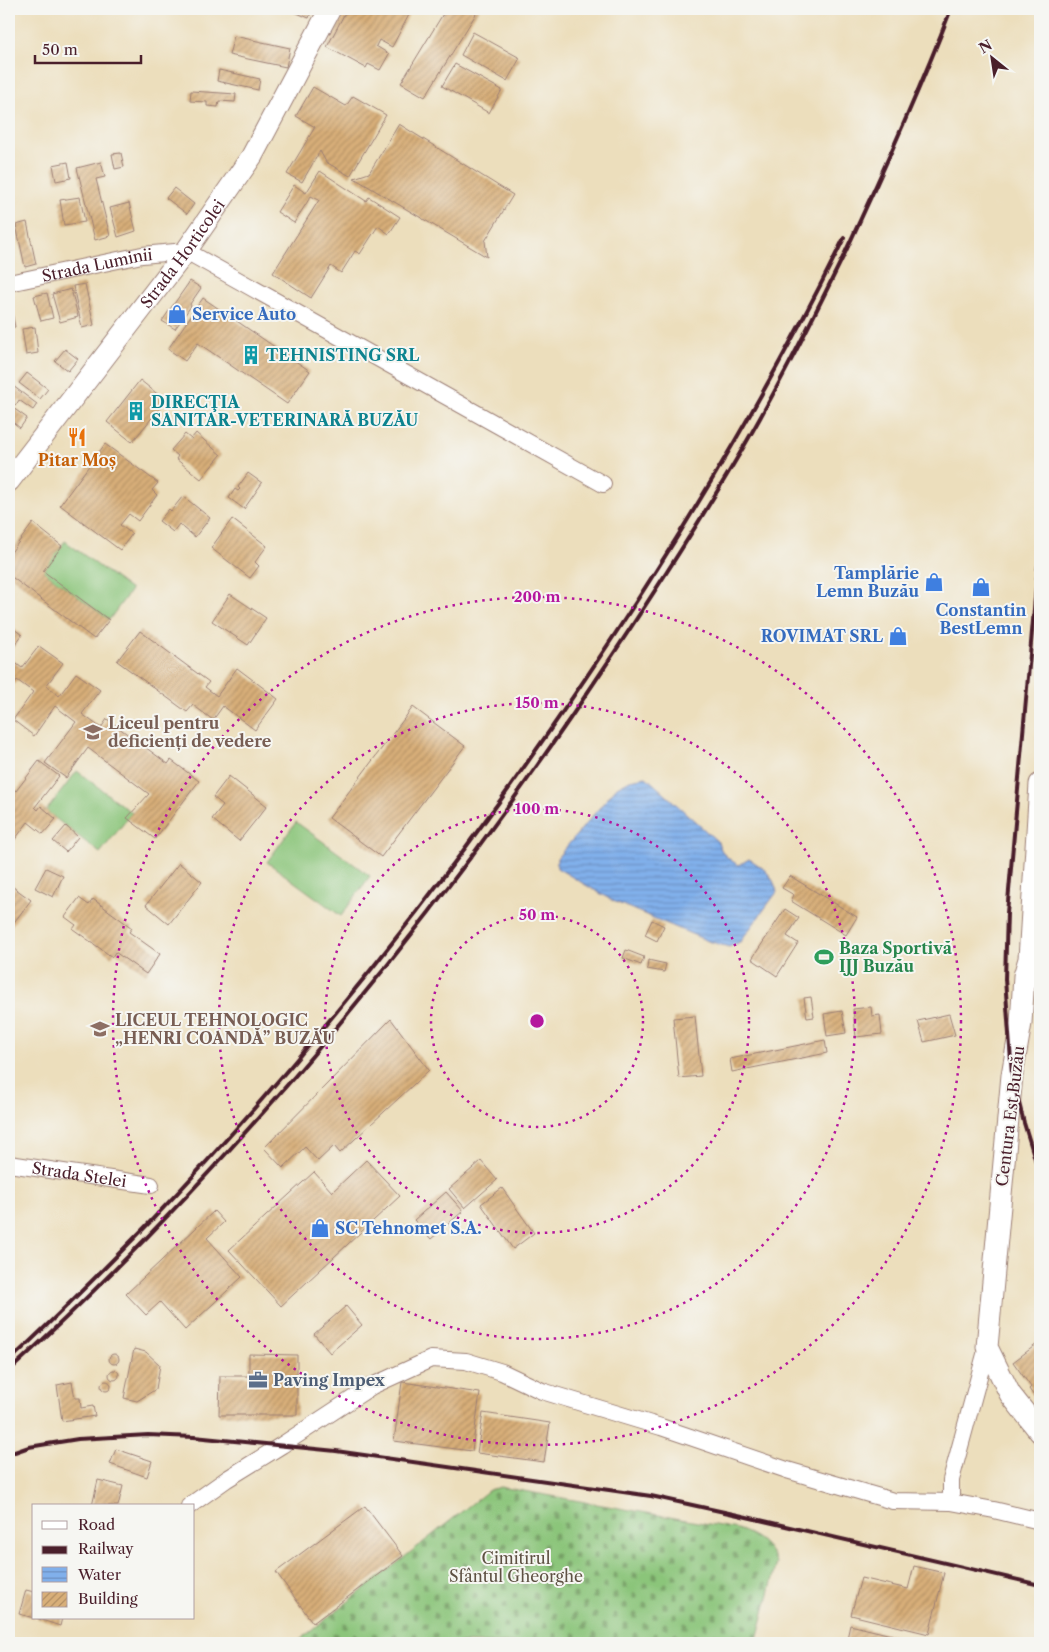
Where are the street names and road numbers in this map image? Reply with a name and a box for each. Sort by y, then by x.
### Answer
street label: Strada Horticolei [136,195,229,312]
street label: Strada Luminii [40,244,153,286]
street label: Centura Est Buzău [991,1044,1029,1187]
street label: Strada Stelei [31,1158,128,1191]

